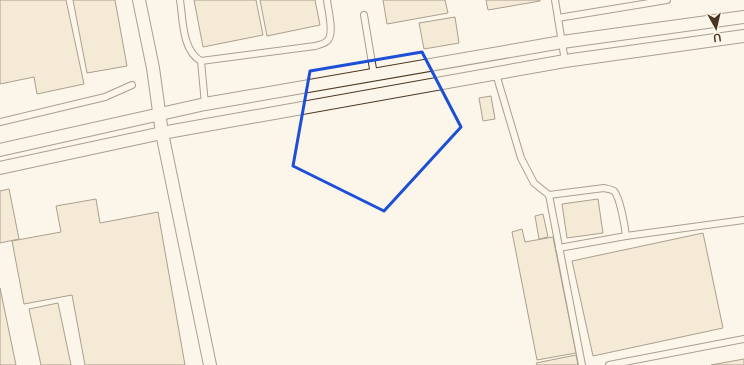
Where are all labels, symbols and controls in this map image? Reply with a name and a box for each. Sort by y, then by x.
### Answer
north arrow [696,8,736,48]
text: U [713,31,722,45]

